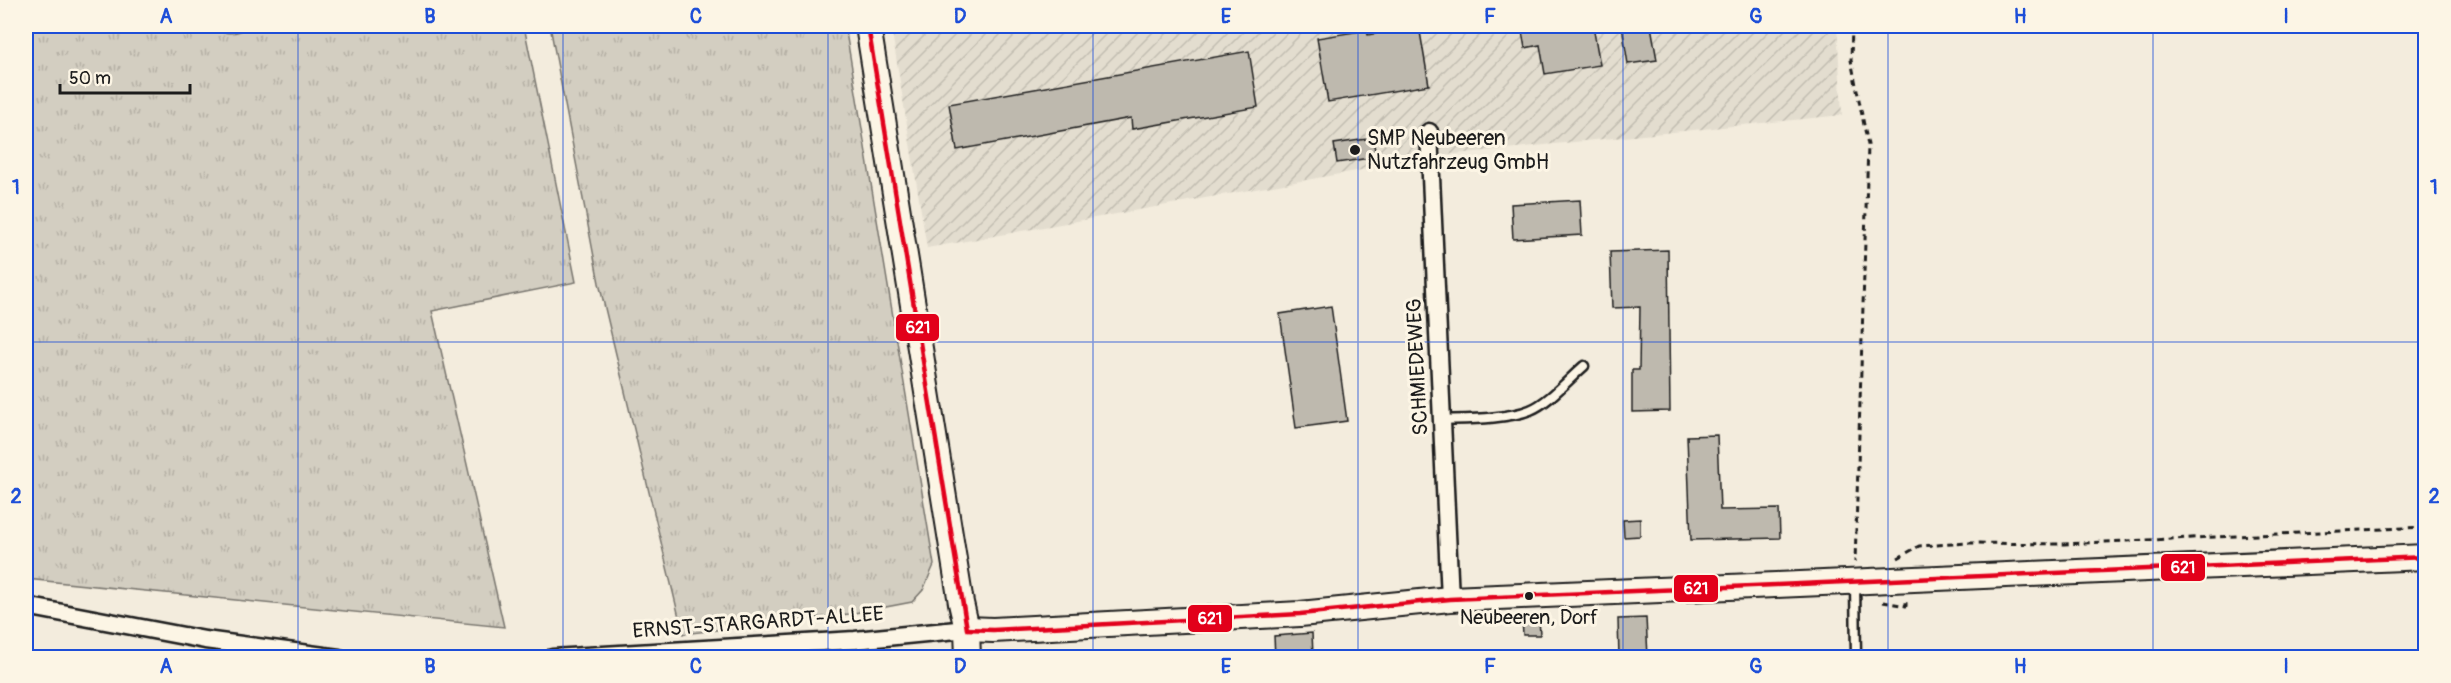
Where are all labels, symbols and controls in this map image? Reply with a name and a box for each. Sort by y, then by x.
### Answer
text: A [160,4,173,29]
text: B [424,4,436,29]
text: C [690,4,702,29]
text: D [954,4,967,29]
text: E [1221,4,1232,29]
text: F [1484,4,1496,29]
text: G [1749,4,1763,29]
text: H [2014,4,2027,29]
text: I [2283,4,2289,29]
scale bar [60,57,190,95]
text: 50 m [69,67,111,90]
place label: SMP Neubeeren Nutzfahrzeug GmbH [1367,125,1549,176]
marker: SMP Neubeeren Nutzfahrzeug GmbH [1348,143,1362,157]
text: 1 [12,175,20,200]
text: 1 [2430,175,2438,200]
street label: SCHMIEDEWEG [1400,298,1435,436]
line badge: 621 [895,313,940,342]
text: 621 [906,318,930,338]
text: 2 [10,484,22,509]
text: 2 [2428,484,2440,509]
line badge: 621 [2160,553,2206,582]
text: 621 [2171,558,2195,578]
line badge: 621 [1673,574,1719,603]
text: 621 [1684,579,1708,599]
marker: Neubeeren, Dorf [1523,590,1535,602]
street label: ERNST-STARGARDT-ALLEE [631,600,885,645]
line badge: 621 [1187,604,1233,633]
place label: Neubeeren, Dorf [1460,605,1598,630]
text: 621 [1198,609,1222,629]
text: A [160,654,173,679]
text: B [424,654,436,679]
text: C [690,654,702,679]
text: D [954,654,967,679]
text: E [1221,654,1232,679]
text: F [1484,654,1496,679]
text: G [1749,654,1763,679]
text: H [2014,654,2027,679]
text: I [2283,654,2289,679]

